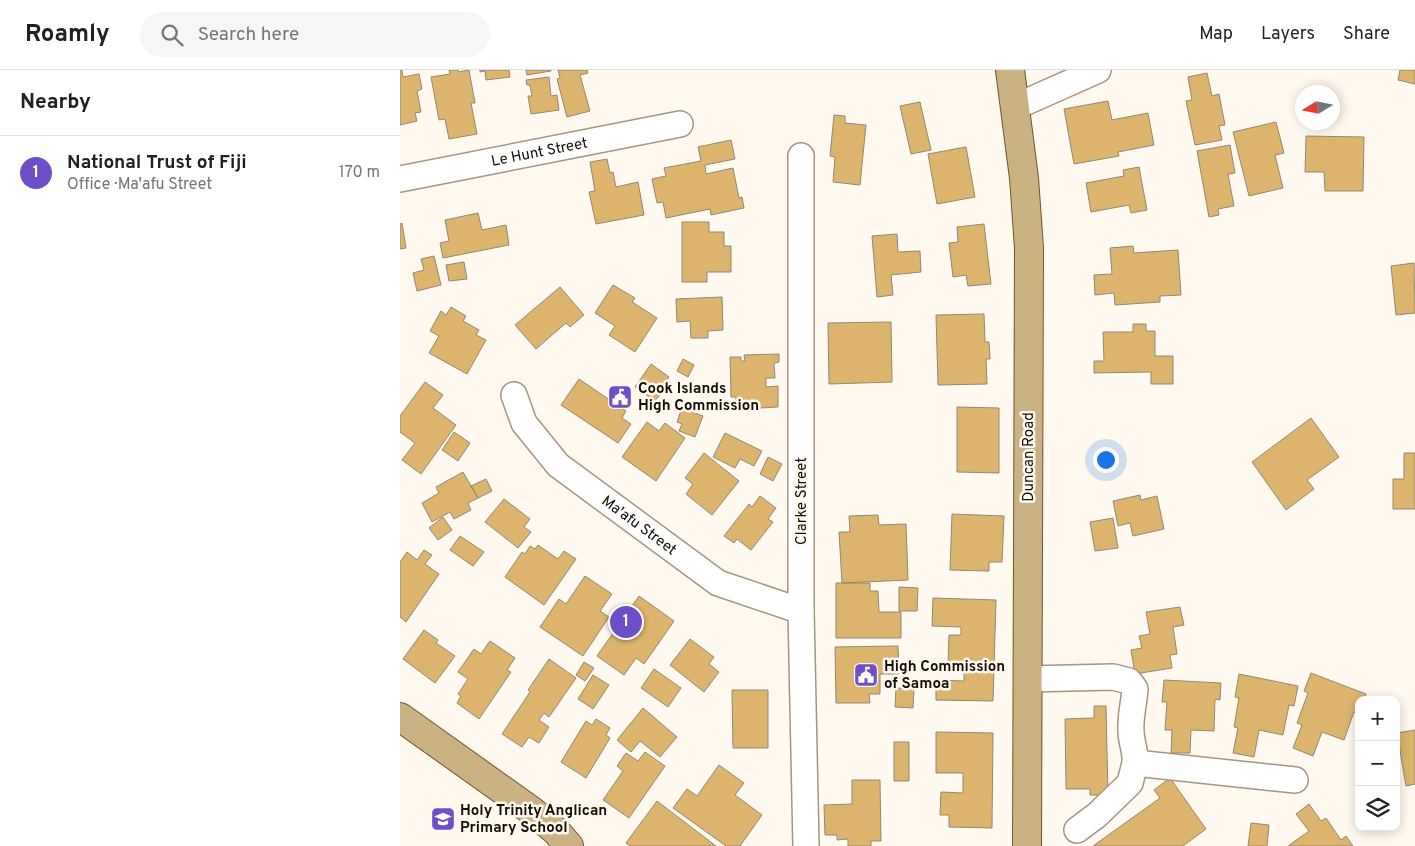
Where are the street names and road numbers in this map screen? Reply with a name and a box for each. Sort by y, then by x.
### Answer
street label: Le Hunt Street [490,134,589,172]
street label: Duncan Road [1020,412,1039,502]
street label: Clarke Street [793,457,812,545]
street label: Ma'afu Street [597,492,680,560]

